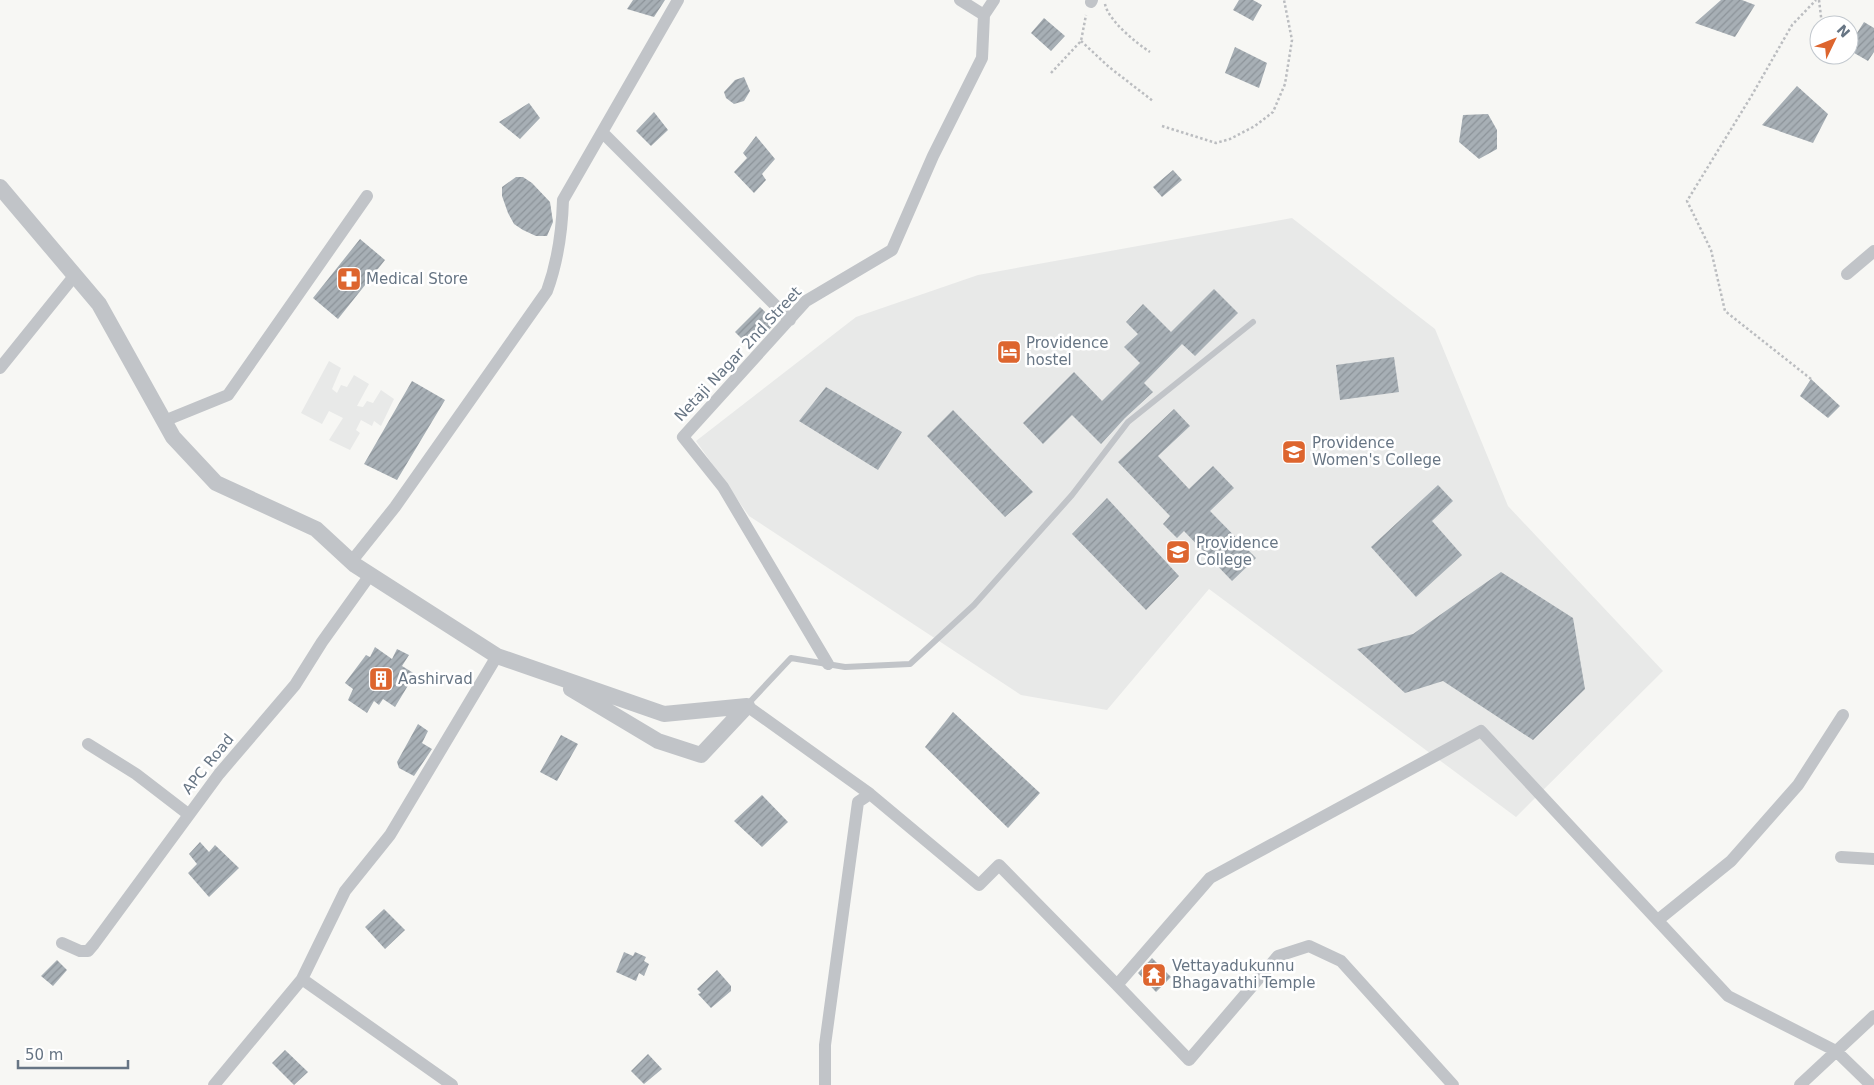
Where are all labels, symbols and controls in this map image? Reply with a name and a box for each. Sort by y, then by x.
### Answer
north arrow [1809,15,1859,65]
text: N [1834,21,1853,41]
pharmacy icon: Medical Store [336,266,362,292]
place label: Medical Store [366,270,468,288]
street label: Netaji Nagar 2nd Street [671,283,805,425]
place label: Providence hostel [1026,334,1109,369]
hotel icon: Providence hostel [996,339,1022,365]
place label: Providence Women's College [1312,434,1441,469]
school or university icon: Providence Women's College [1281,439,1307,465]
place label: Providence College [1196,534,1279,569]
school or university icon: Providence College [1165,539,1191,565]
building icon: Aashirvad [368,666,394,692]
place label: Aashirvad [398,670,473,688]
street label: APC Road [178,730,238,798]
place label: Vettayadukunnu Bhagavathi Temple [1172,957,1315,992]
temple icon: Vettayadukunnu Bhagavathi Temple [1141,962,1167,988]
scale bar [18,1038,128,1070]
text: 50 m [25,1046,63,1064]

